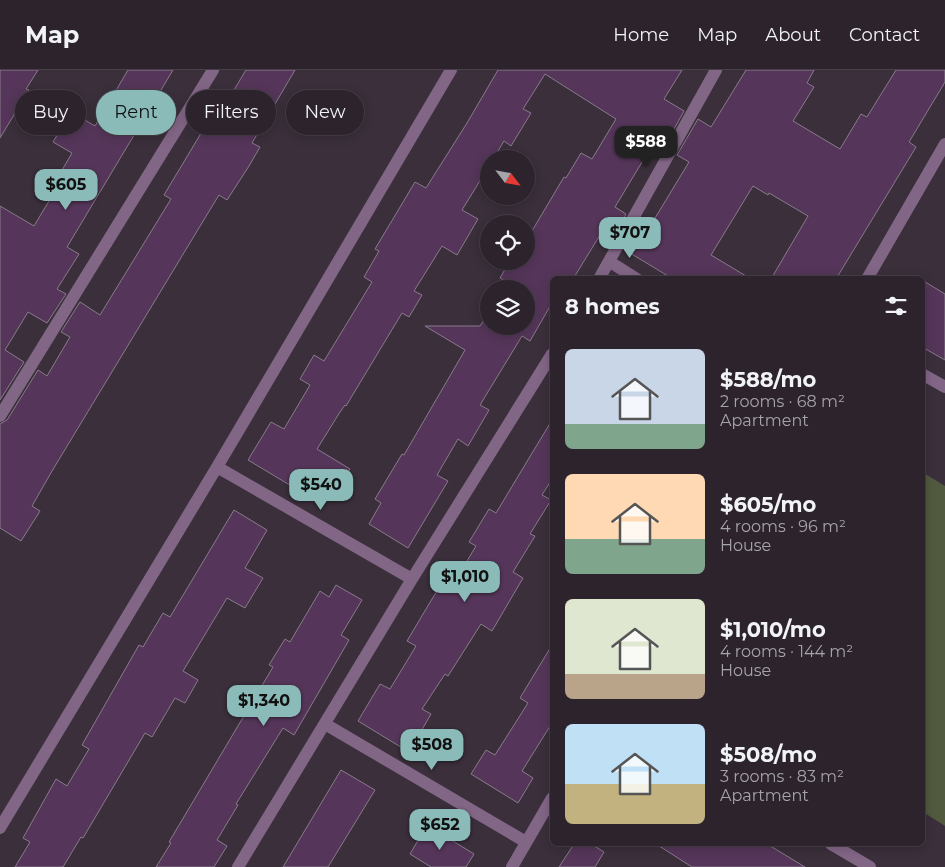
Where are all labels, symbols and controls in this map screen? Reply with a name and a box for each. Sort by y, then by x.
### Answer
text: Map [25,20,79,49]
text: Home [613,24,669,46]
text: Map [697,24,737,46]
text: About [765,24,821,46]
text: Contact [849,24,920,46]
chip: Buy [15,90,86,135]
chip: Rent [96,90,176,135]
chip: Filters [186,90,276,135]
chip: New [286,90,364,135]
pin: $588 [616,126,676,168]
text: $588 [626,132,666,151]
north arrow [480,150,535,205]
map controls [480,150,535,335]
pin: $605 [36,168,96,211]
text: $605 [46,175,86,194]
button: locate [480,215,535,270]
pin: $707 [600,216,660,259]
text: $707 [610,223,650,242]
button: layers [480,280,535,335]
icon: filters [882,292,910,320]
text: 8 homes [565,294,660,319]
text: $588/mo [720,367,816,392]
icon: home [605,369,665,429]
text: 2 rooms · 68 m² [720,392,845,411]
text: Apartment [720,411,809,430]
pin: $540 [291,468,351,511]
text: $540 [300,475,342,494]
text: $605/mo [720,492,816,517]
icon: home [605,494,665,554]
text: 4 rooms · 96 m² [720,517,846,536]
text: House [720,536,771,555]
pin: $1,010 [424,560,506,603]
text: $1,010 [441,567,489,586]
text: $1,010/mo [720,617,826,642]
icon: home [605,619,665,679]
text: 4 rooms · 144 m² [720,642,853,661]
text: House [720,661,771,680]
pin: $1,340 [223,684,305,727]
text: $1,340 [238,691,290,710]
pin: $508 [402,728,462,771]
text: $508 [411,735,453,754]
text: $508/mo [720,742,817,767]
icon: home [605,744,665,804]
text: 3 rooms · 83 m² [720,767,844,786]
text: Apartment [720,786,809,805]
pin: $652 [410,808,470,851]
text: $652 [420,815,460,834]

